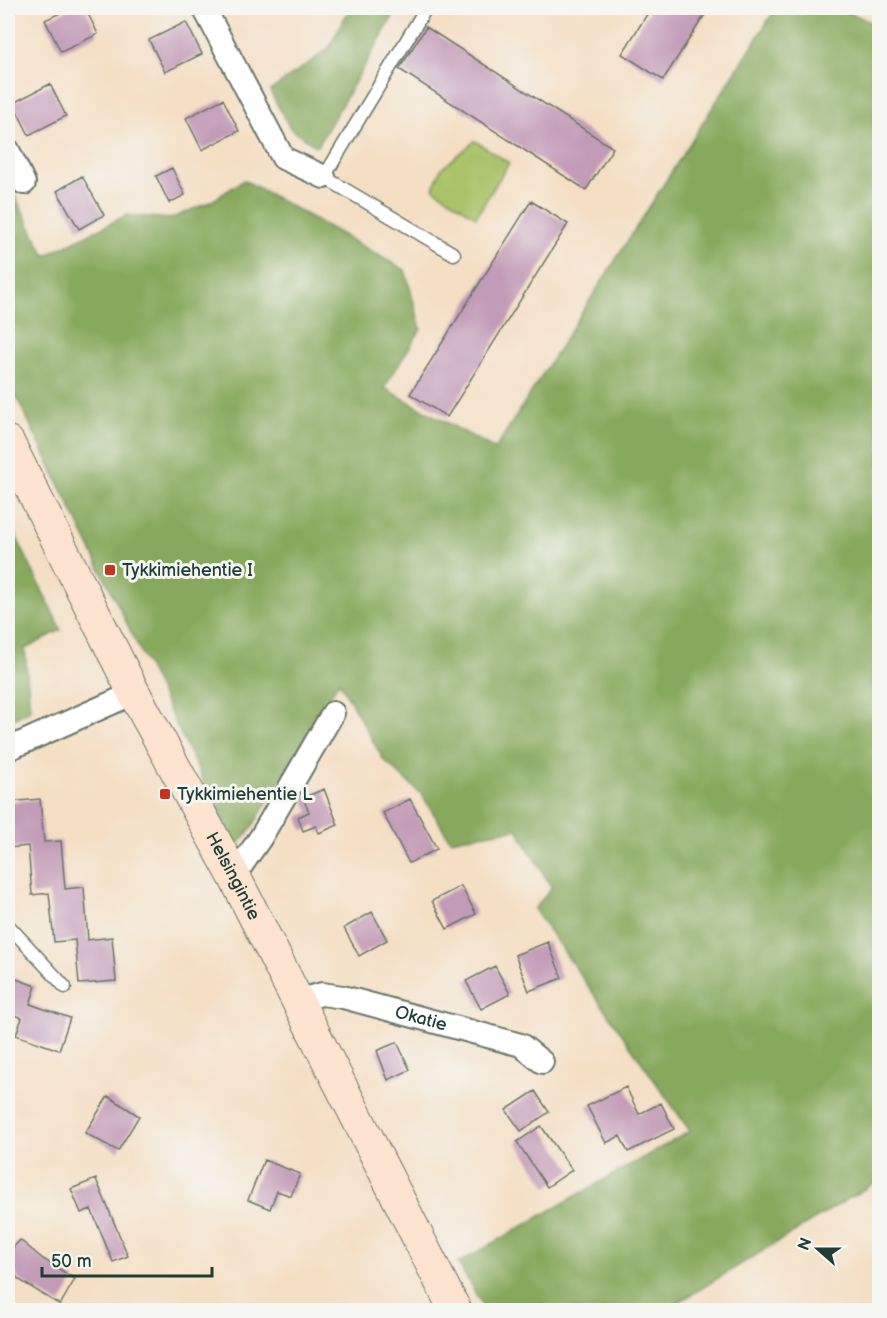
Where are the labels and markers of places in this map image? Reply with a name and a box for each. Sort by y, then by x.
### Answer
place label: Tykkimiehentie I [122,560,253,581]
marker: Tykkimiehentie I [103,563,117,577]
place label: Tykkimiehentie L [177,784,313,805]
marker: Tykkimiehentie L [158,787,172,801]

